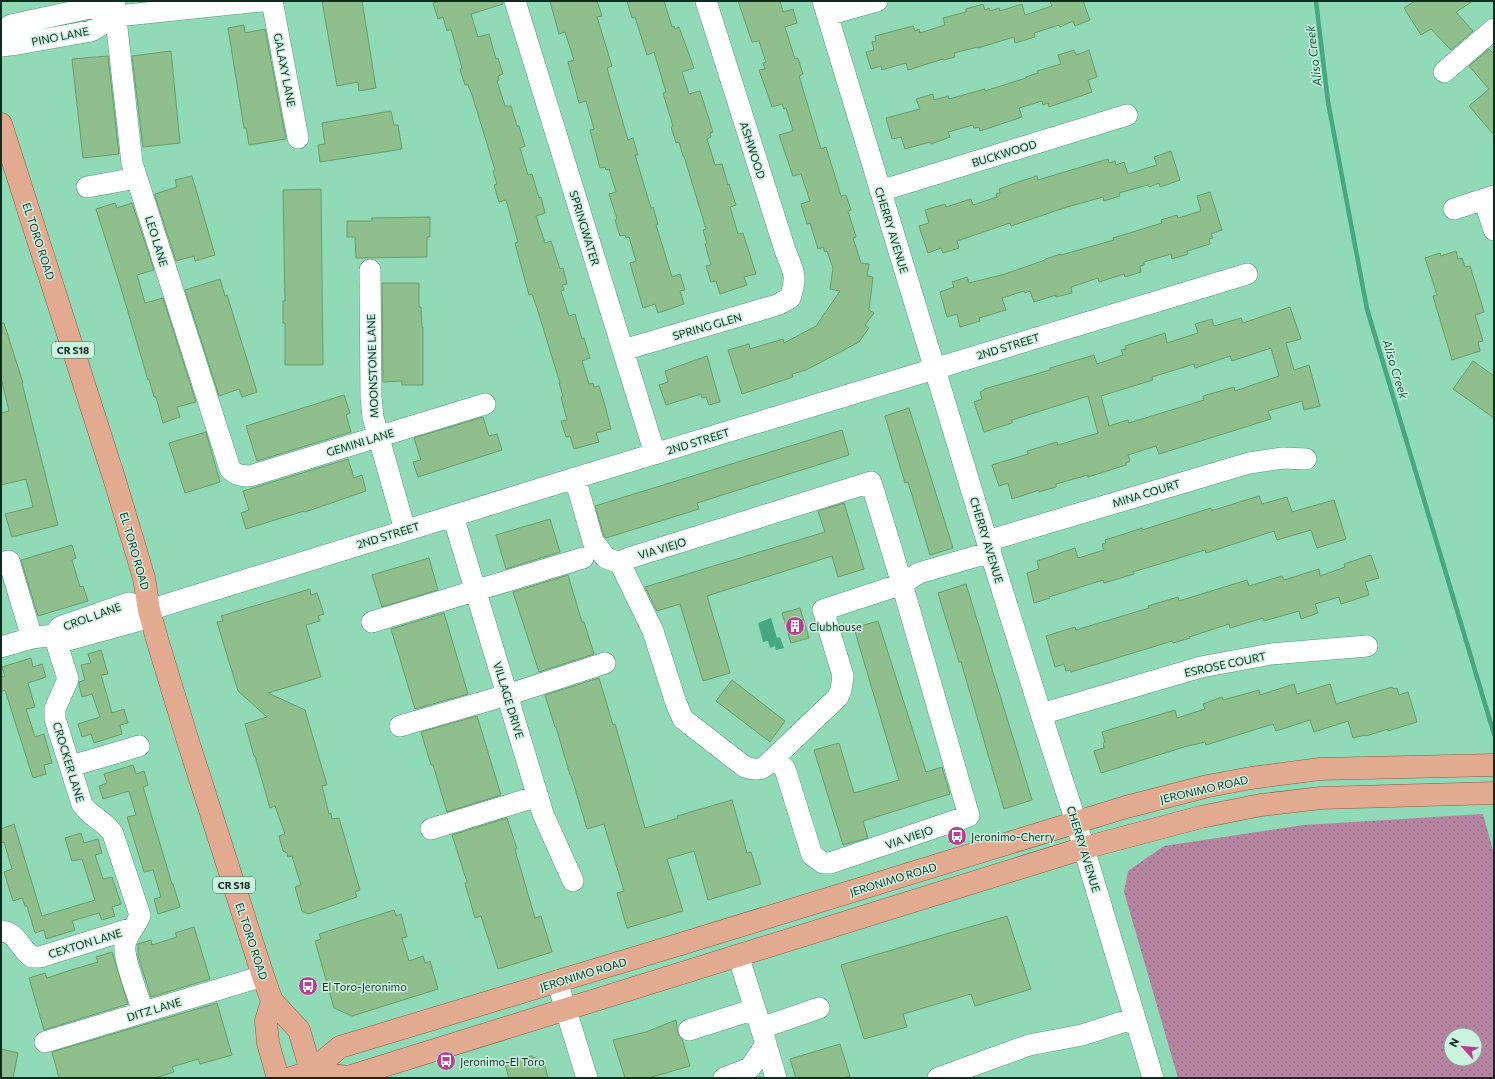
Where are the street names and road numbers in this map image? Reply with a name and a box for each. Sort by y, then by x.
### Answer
street label: PINO LANE [30,24,90,48]
street label: GALAXY LANE [271,32,299,108]
street label: ASHWOOD [738,120,768,180]
street label: BUCKWOOD [970,137,1038,169]
street label: CHERRY AVENUE [873,185,911,275]
street label: SPRINGWATER [567,189,603,268]
street label: EL TORO ROAD [20,201,58,281]
street label: LEO LANE [143,214,171,268]
street label: SPRING GLEN [671,310,743,342]
street label: MOONSTONE LANE [364,314,380,418]
street label: 2ND STREET [975,330,1041,362]
road number: CR S18 [52,342,94,358]
street label: GEMINI LANE [324,425,396,459]
street label: 2ND STREET [665,425,731,457]
street label: MINA COURT [1110,476,1182,510]
street label: CHERRY AVENUE [968,495,1006,585]
street label: EL TORO ROAD [118,511,152,591]
street label: 2ND STREET [355,519,421,551]
street label: VIA VIEJO [636,535,688,562]
street label: CROL LANE [61,599,123,633]
street label: ESROSE COURT [1183,649,1267,679]
street label: VILLAGE DRIVE [491,660,527,740]
street label: CROCKER LANE [51,720,87,804]
street label: JERONIMO ROAD [1159,773,1250,806]
street label: CHERRY AVENUE [1065,804,1103,894]
street label: VIA VIEJO [883,823,935,852]
street label: JERONIMO ROAD [848,860,938,899]
road number: CR S18 [213,877,255,893]
street label: EL TORO ROAD [233,901,271,981]
street label: CEXTON LANE [47,926,123,960]
street label: JERONIMO ROAD [538,955,628,994]
street label: DITZ LANE [125,995,183,1023]

